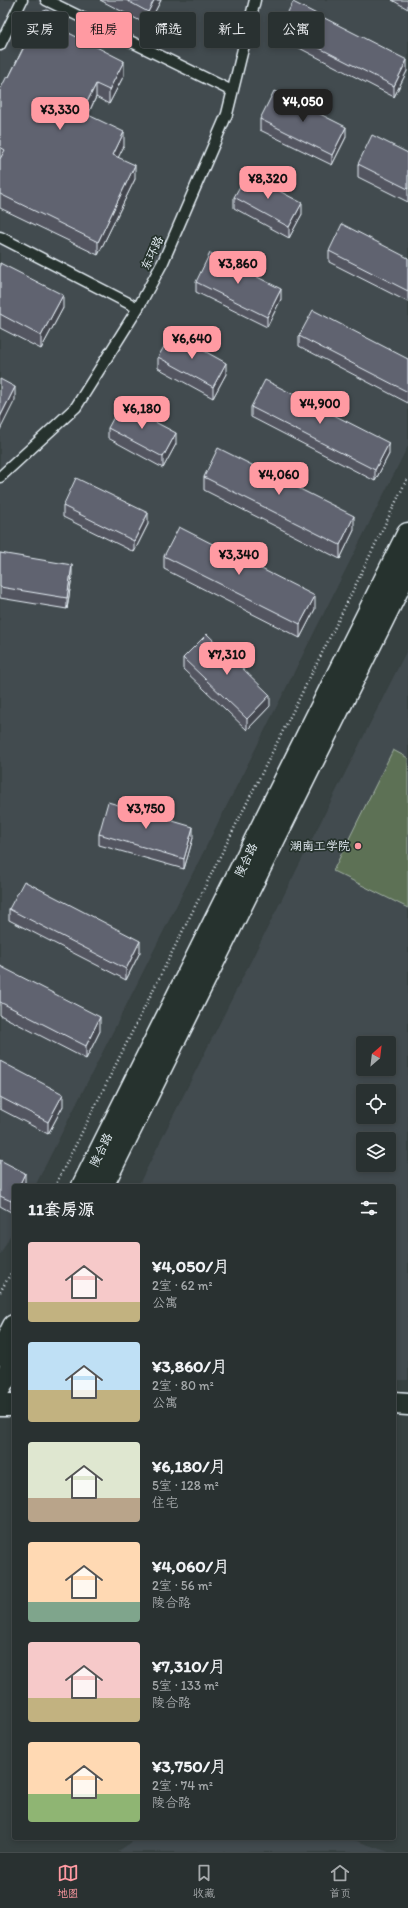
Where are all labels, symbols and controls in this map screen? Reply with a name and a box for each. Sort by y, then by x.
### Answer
chip: 买房 [12,12,68,48]
chip: 租房 [76,12,132,48]
chip: 筛选 [140,12,196,48]
chip: 新上 [204,12,260,48]
chip: 公寓 [268,12,324,48]
pin: ¥4,050 [270,89,336,123]
text: ¥4,050 [282,94,324,109]
pin: ¥3,330 [27,97,93,131]
text: ¥3,330 [40,102,80,117]
pin: ¥8,320 [235,166,301,200]
text: ¥8,320 [248,171,288,186]
street label: 东环路 [138,234,166,272]
pin: ¥3,860 [205,251,271,285]
text: ¥3,860 [218,256,258,271]
pin: ¥6,640 [159,326,225,360]
text: ¥6,640 [172,331,212,346]
pin: ¥4,900 [287,391,353,425]
pin: ¥6,180 [109,396,175,430]
text: ¥4,900 [300,396,341,411]
text: ¥6,180 [123,401,161,416]
pin: ¥4,060 [246,462,312,496]
text: ¥4,060 [258,467,300,482]
pin: ¥3,340 [206,542,272,576]
text: ¥3,340 [219,547,259,562]
pin: ¥7,310 [194,642,260,676]
text: ¥7,310 [208,647,246,662]
pin: ¥3,750 [113,796,179,830]
text: ¥3,750 [127,801,165,816]
place label: 湖南工学院 [290,839,350,853]
street label: 陵合路 [232,841,260,879]
marker: 湖南工学院 [353,841,363,851]
north arrow [356,1036,396,1076]
map controls [356,1036,396,1172]
button: locate [356,1084,396,1124]
street label: 陵合路 [87,1131,115,1169]
button: layers [356,1132,396,1172]
icon: filters [358,1197,380,1219]
text: 11套房源 [28,1199,95,1219]
text: ¥4,050/月 [152,1256,230,1276]
icon: home [60,1258,108,1306]
text: 2室 · 62 m² [152,1278,212,1293]
text: 公寓 [152,1295,178,1310]
text: ¥3,860/月 [152,1356,228,1376]
icon: home [60,1358,108,1406]
text: 2室 · 80 m² [152,1378,214,1393]
text: 公寓 [152,1395,178,1410]
text: ¥6,180/月 [152,1456,226,1476]
icon: home [60,1458,108,1506]
text: 5室 · 128 m² [152,1478,219,1493]
text: 住宅 [152,1495,178,1510]
text: ¥4,060/月 [152,1556,230,1576]
icon: home [60,1558,108,1606]
text: 2室 · 56 m² [152,1578,212,1593]
text: 陵合路 [152,1595,191,1610]
text: ¥7,310/月 [152,1656,226,1676]
icon: home [60,1658,108,1706]
text: 5室 · 133 m² [152,1678,219,1693]
text: 陵合路 [152,1695,191,1710]
text: ¥3,750/月 [152,1756,227,1776]
icon: home [60,1758,108,1806]
text: 2室 · 74 m² [152,1778,213,1793]
text: 陵合路 [152,1795,191,1810]
tab: 地图 [57,1862,79,1900]
tab: 收藏 [193,1862,215,1900]
tab: 首页 [329,1862,351,1900]

